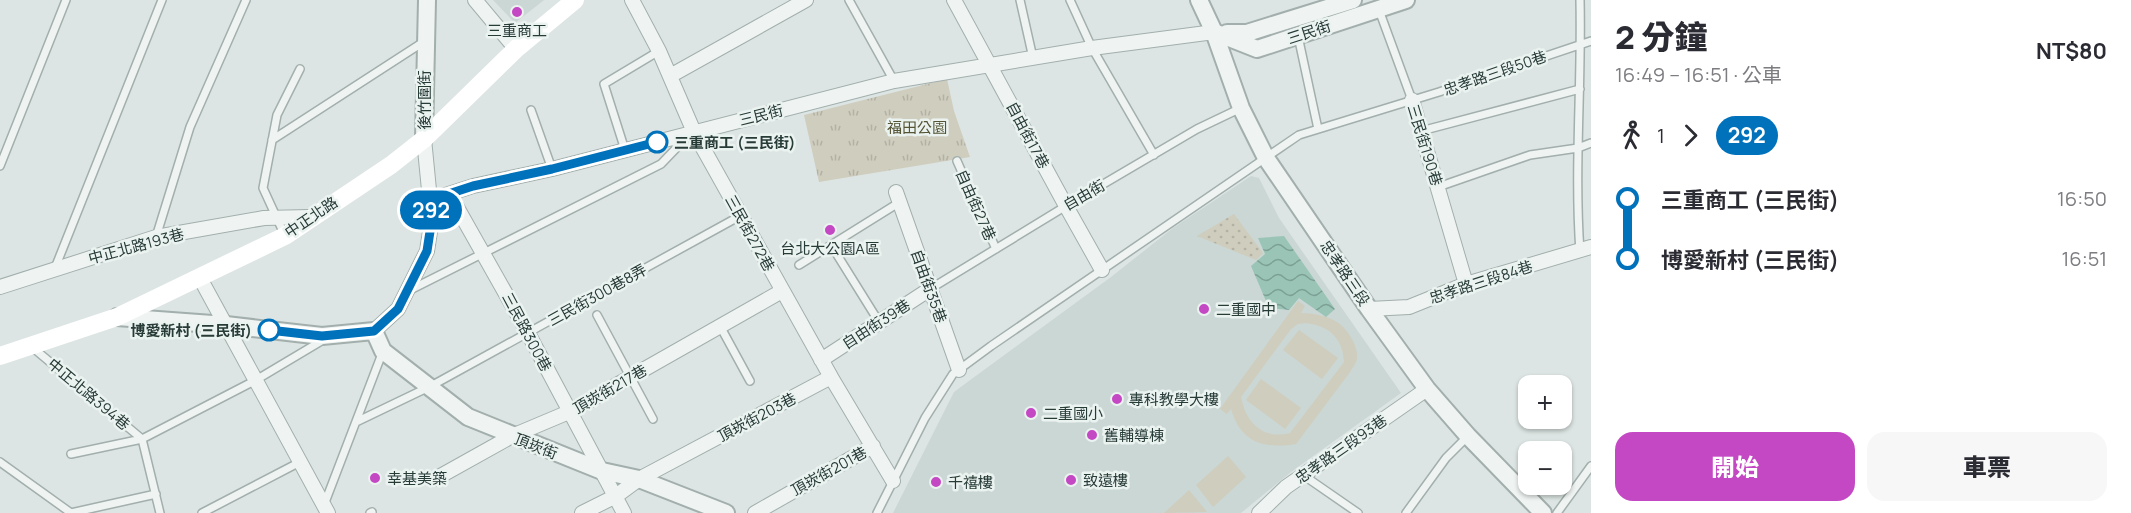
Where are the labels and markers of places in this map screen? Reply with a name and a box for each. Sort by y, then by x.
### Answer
marker: 三重商工 [510,5,524,19]
place label: 三重商工 [487,20,547,41]
marker: 三重商工 (三民街) [646,131,668,153]
place label: 三重商工 (三民街) [674,132,796,153]
marker: 台北大公園A區 [823,223,837,237]
place label: 台北大公園A區 [780,238,880,259]
place label: 二重國中 [1216,299,1276,320]
marker: 二重國中 [1197,302,1211,316]
marker: 博愛新村 (三民街) [258,319,280,341]
place label: 博愛新村 (三民街) [130,320,252,341]
place label: 專科教學大樓 [1129,389,1219,410]
marker: 專科教學大樓 [1110,392,1124,406]
place label: 二重國小 [1043,403,1103,424]
marker: 二重國小 [1024,406,1038,420]
place label: 舊輔導棟 [1104,425,1164,446]
marker: 舊輔導棟 [1085,428,1099,442]
place label: 幸基美築 [387,468,447,489]
place label: 致遠樓 [1083,470,1128,491]
marker: 幸基美築 [368,471,382,485]
place label: 千禧樓 [948,472,993,493]
marker: 致遠樓 [1064,473,1078,487]
marker: 千禧樓 [929,475,943,489]

